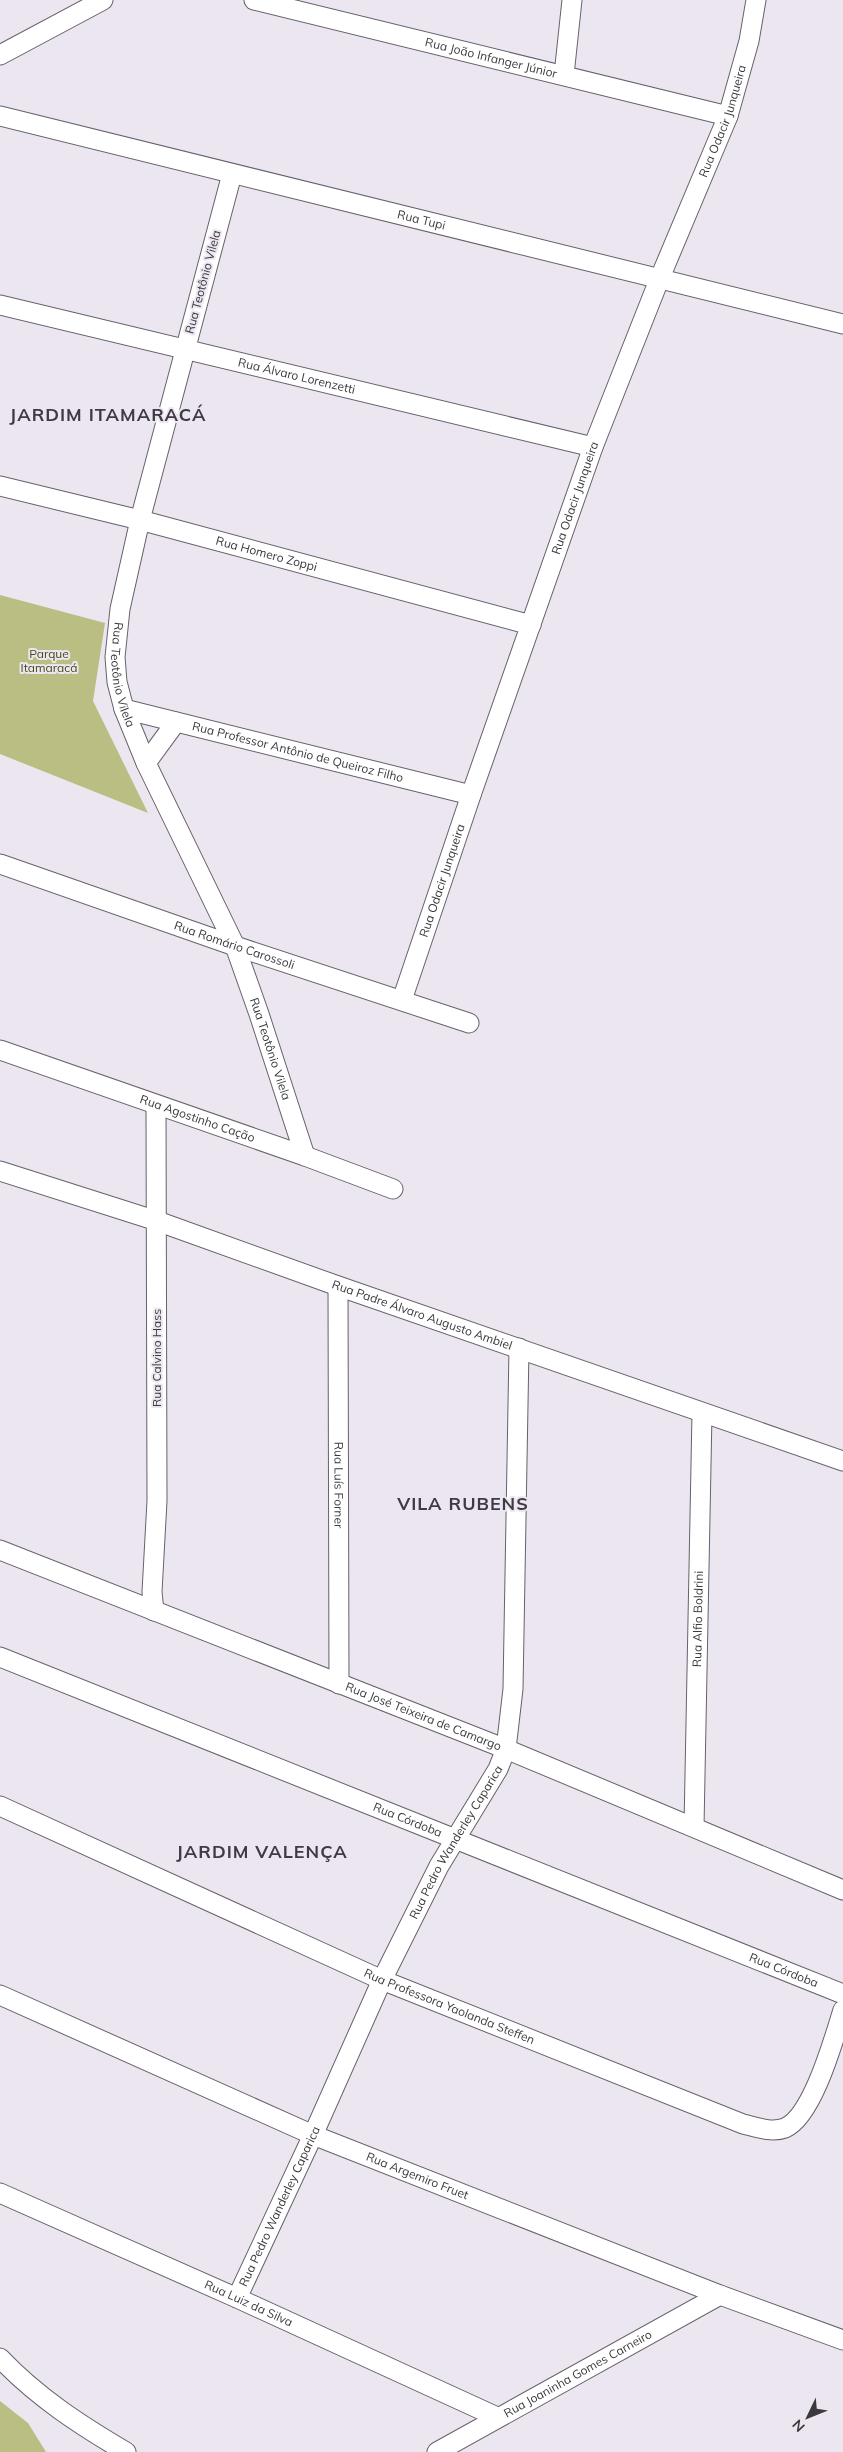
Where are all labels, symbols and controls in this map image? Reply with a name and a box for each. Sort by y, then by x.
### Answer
street label: Rua João Infanger Júnior [424,34,559,81]
street label: Rua Odacir Junqueira [695,63,749,179]
street label: Rua Tupi [396,206,447,233]
street label: Rua Teotônio Vilela [181,228,224,335]
street label: Rua Álvaro Lorenzetti [237,354,357,397]
district label: JARDIM ITAMARACÁ [10,403,206,426]
street label: Rua Odacir Junqueira [548,439,601,556]
street label: Rua Homero Zoppi [214,533,319,574]
street label: Rua Teotônio Vilela [108,622,139,729]
park label: Parque Itamaracá [21,646,77,675]
street label: Rua Professor Antônio de Queiroz Filho [191,718,405,785]
street label: Rua Odacir Junqueira [416,822,468,939]
street label: Rua Romário Carossoli [172,917,297,972]
street label: Rua Teotônio Vilela [247,995,294,1102]
street label: Rua Agostinho Cação [138,1091,257,1145]
street label: Rua Padre Álvaro Augusto Ambiel [330,1276,514,1353]
street label: Rua Calvino Hass [149,1309,164,1407]
street label: Rua Luís Forner [331,1442,347,1529]
district label: VILA RUBENS [396,1492,529,1515]
street label: Rua Alfio Boldrini [689,1571,706,1667]
street label: Rua José Teixeira de Camargo [343,1679,504,1754]
street label: Rua Pedro Wanderley Caparica [406,1762,506,1921]
street label: Rua Córdoba [371,1799,444,1840]
district label: JARDIM VALENÇA [176,1840,348,1863]
street label: Rua Córdoba [747,1949,821,1990]
street label: Rua Professora Yaolanda Steffen [362,1965,537,2047]
street label: Rua Pedro Wanderley Caparica [235,2124,323,2289]
street label: Rua Argemiro Fruet [364,2149,471,2202]
street label: Rua Luiz da Silva [202,2277,295,2330]
street label: Rua Joaninha Gomes Carneiro [501,2326,654,2421]
north arrow [783,2392,833,2442]
text: N [788,2416,809,2436]

